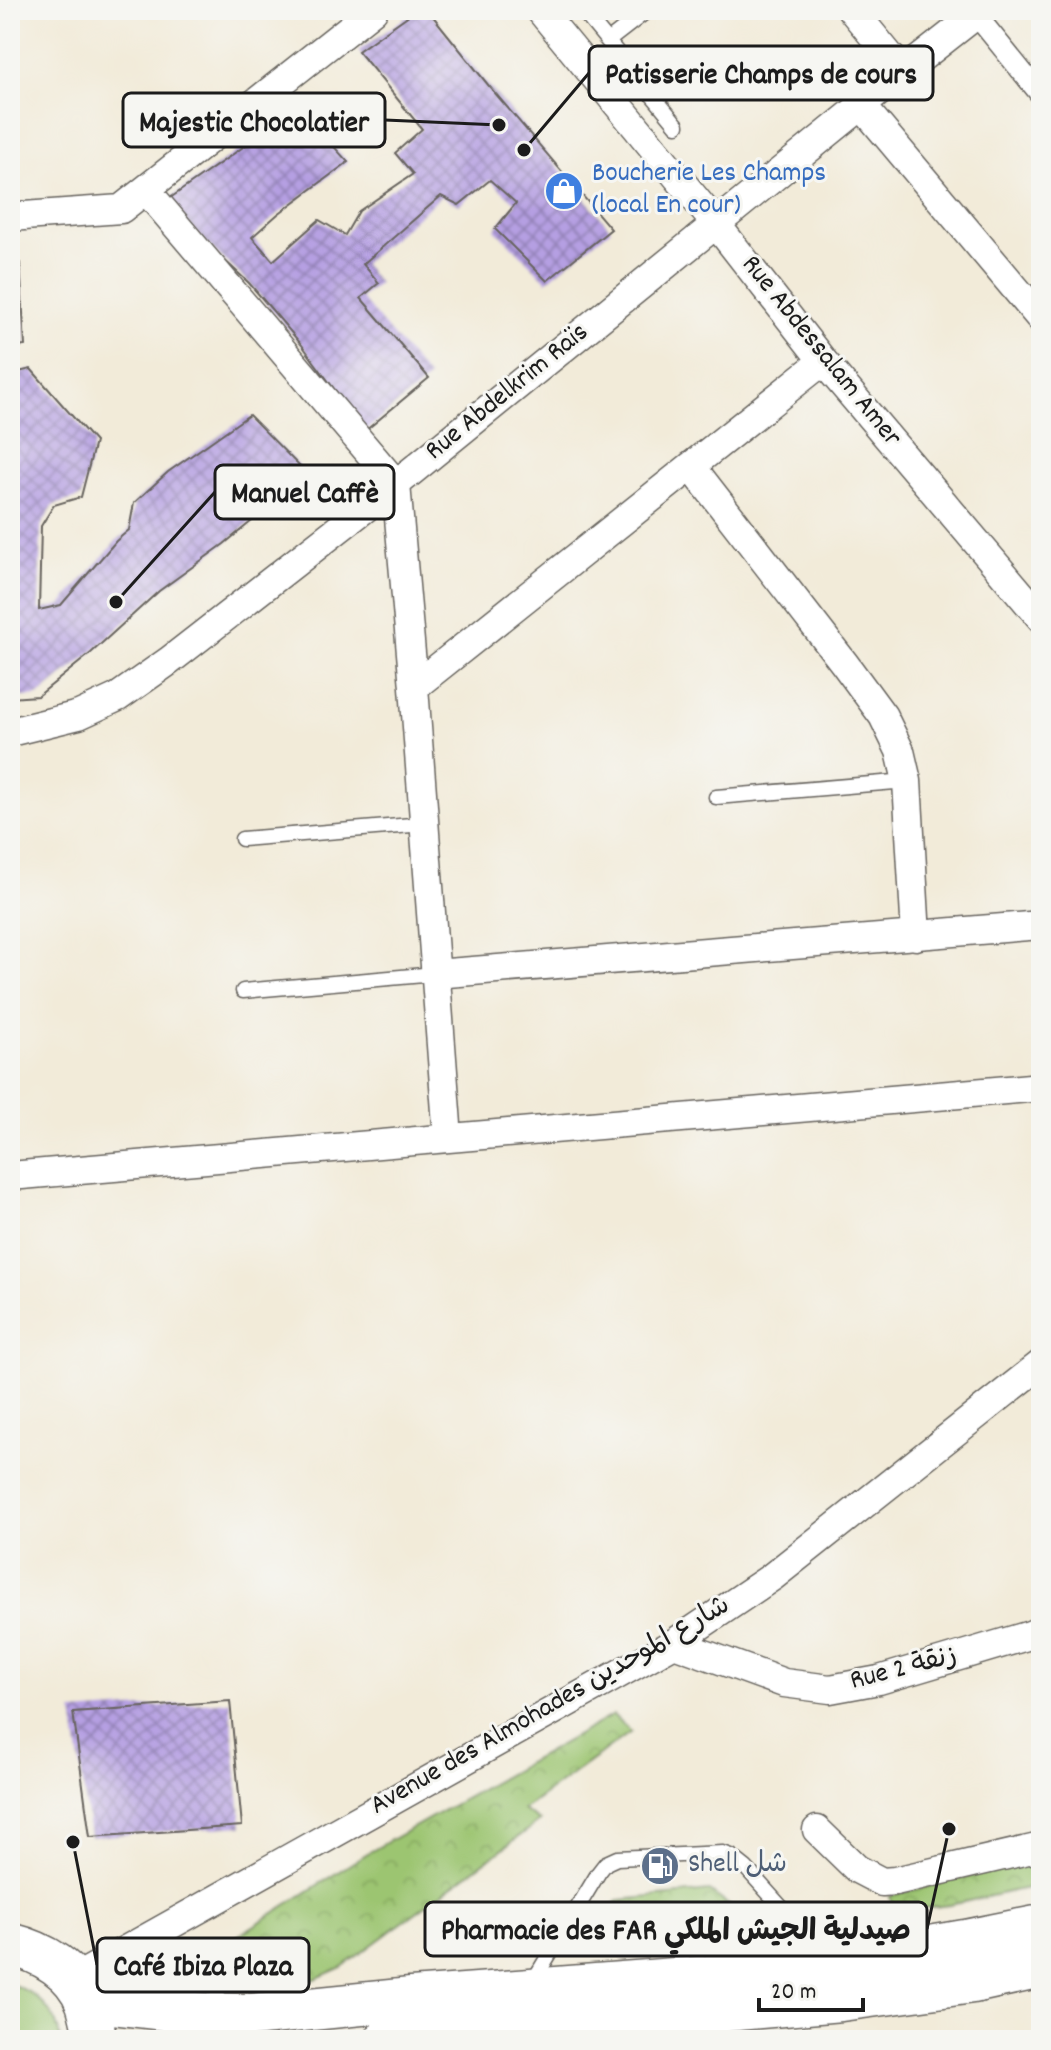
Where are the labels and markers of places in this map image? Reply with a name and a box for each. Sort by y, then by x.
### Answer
callout: Patisserie Champs de cours [589,46,933,100]
callout: Majestic Chocolatier [123,93,385,147]
place label: Boucherie Les Champs (local En cour) [592,155,826,227]
shop icon: Boucherie Les Champs (local En cour) [543,170,585,212]
callout: Manuel Caffè [215,465,394,519]
fuel station icon: Shell شل [639,1845,681,1887]
place label: Shell شل [688,1846,787,1886]
callout: Pharmacie des FAR صيدلية الجيش الملكي [425,1902,927,1956]
callout: Café Ibiza Plaza [97,1938,309,1992]

